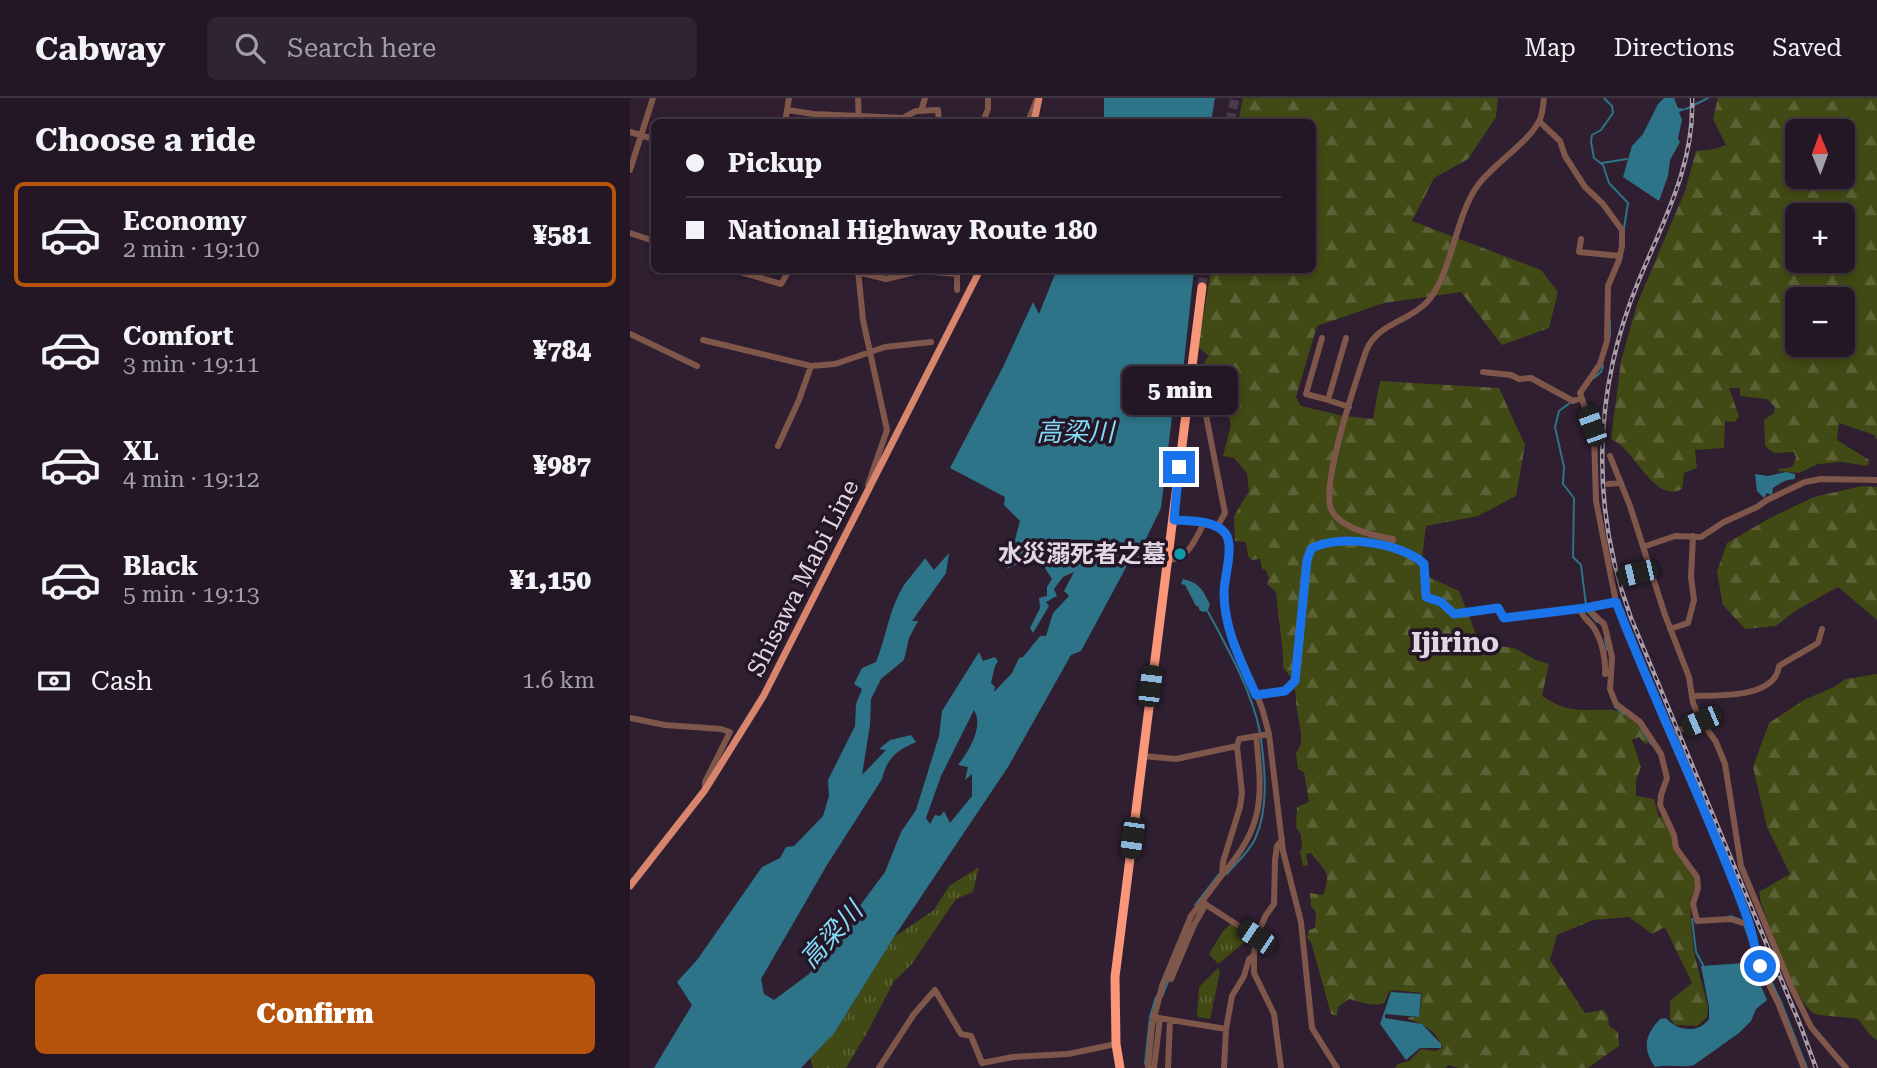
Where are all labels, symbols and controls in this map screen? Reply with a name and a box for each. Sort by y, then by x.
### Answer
search box [207,17,697,80]
text: Cabway [35,29,165,68]
icon: search [231,29,269,67]
text: Search here [287,33,436,63]
text: Map [1524,34,1576,62]
text: Directions [1614,34,1734,62]
text: Saved [1772,34,1842,62]
north arrow [1785,119,1855,189]
map controls [1785,119,1855,357]
text: Choose a ride [35,121,256,159]
text: Pickup [728,148,822,178]
icon: car [39,203,102,266]
button: + [1785,203,1855,273]
text: Economy [123,206,246,236]
text: National Highway Route 180 [728,215,1097,245]
text: ¥581 [533,220,591,250]
text: 2 min · 19:10 [123,236,260,263]
button: − [1785,287,1855,357]
icon: car [39,318,102,381]
text: Comfort [123,321,233,351]
text: ¥784 [533,335,591,365]
text: 3 min · 19:11 [123,351,260,378]
callout: 5 min [1121,366,1237,414]
text: 5 min [1148,377,1212,404]
car [1575,403,1610,449]
water label: 高梁川 [1036,417,1117,447]
icon: car [39,433,102,496]
text: XL [123,436,159,466]
text: ¥987 [533,450,591,480]
route end [1163,451,1195,483]
text: 4 min · 19:12 [123,466,260,493]
street label: Shisawa Mabi Line [741,475,865,681]
place label: 水災溺死者之墓 [998,540,1166,568]
marker: 水災溺死者之墓 [1172,546,1188,562]
icon: car [39,548,102,611]
text: Black [123,551,198,581]
car [1615,558,1660,588]
text: ¥1,150 [509,565,591,595]
text: 5 min · 19:13 [123,581,260,608]
district label: Ijirino [1411,626,1499,659]
icon: cash [35,662,73,700]
car [1138,664,1163,708]
text: Cash [91,666,153,696]
text: 1.6 km [522,667,595,694]
car [1678,703,1725,739]
car [1119,816,1146,860]
water label: 高梁川 [794,894,870,974]
car [1233,917,1280,957]
route start [1744,950,1776,982]
button: Confirm [35,974,595,1054]

